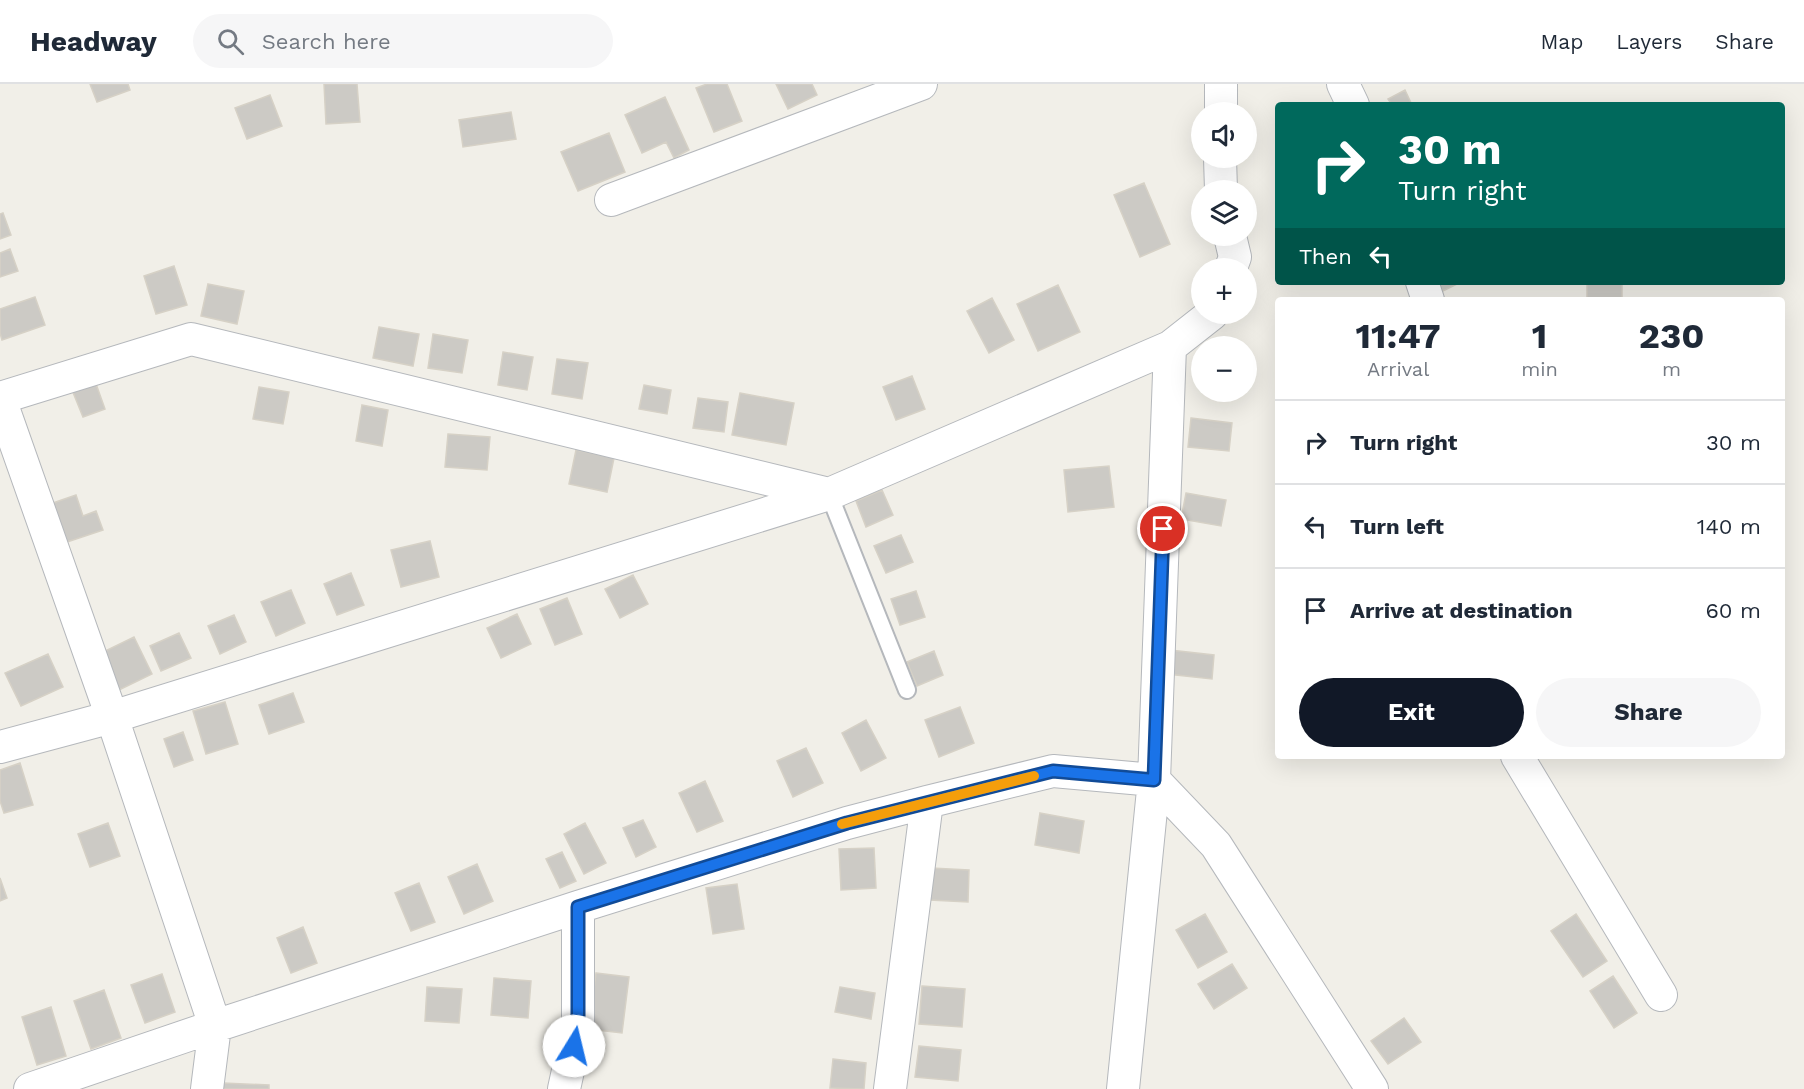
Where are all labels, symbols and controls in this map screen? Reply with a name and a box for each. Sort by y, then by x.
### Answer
search box [193,14,613,68]
text: Headway [30,25,157,58]
icon: search [214,25,247,58]
text: Search here [262,29,391,54]
text: Map [1540,29,1583,54]
text: Layers [1616,29,1682,54]
text: Share [1715,29,1774,54]
map controls [1191,102,1257,402]
button: sound [1191,102,1257,168]
text: 30 m [1398,125,1502,174]
icon: right [1299,126,1377,204]
text: Turn right [1398,175,1527,207]
button: layers [1191,180,1257,246]
icon: left [1364,240,1397,273]
text: Then [1299,244,1352,269]
button: + [1191,258,1257,324]
text: 11:47 [1355,315,1441,357]
text: 1 [1532,315,1547,357]
text: 230 [1638,315,1704,357]
button: − [1191,336,1257,402]
text: Arrival [1367,357,1429,381]
text: min [1521,357,1558,381]
text: m [1662,357,1681,381]
icon: right [1299,426,1332,459]
text: Turn right [1350,430,1457,455]
text: 30 m [1706,430,1761,455]
pin [1137,503,1188,554]
icon: left [1299,510,1332,543]
icon: arrive [1146,512,1179,545]
text: Turn left [1350,514,1444,539]
text: 140 m [1697,514,1761,539]
icon: arrive [1299,594,1332,627]
text: Arrive at destination [1350,598,1573,623]
text: 60 m [1705,598,1761,623]
button: Exit [1299,678,1524,747]
button: Share [1536,678,1761,747]
position arrow [542,1014,606,1078]

